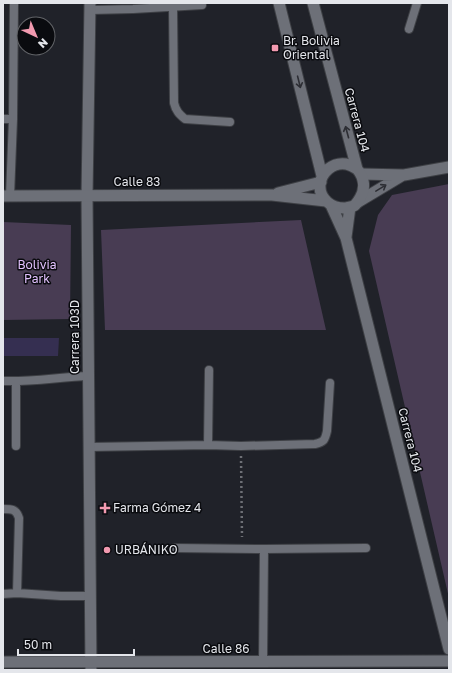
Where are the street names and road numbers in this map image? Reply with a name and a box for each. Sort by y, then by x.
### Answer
street label: Carrera 104 [342,86,373,154]
street label: Calle 83 [114,174,160,189]
street label: Carrera 103D [67,300,82,374]
street label: Carrera 104 [395,406,426,474]
street label: Calle 86 [202,641,250,656]

